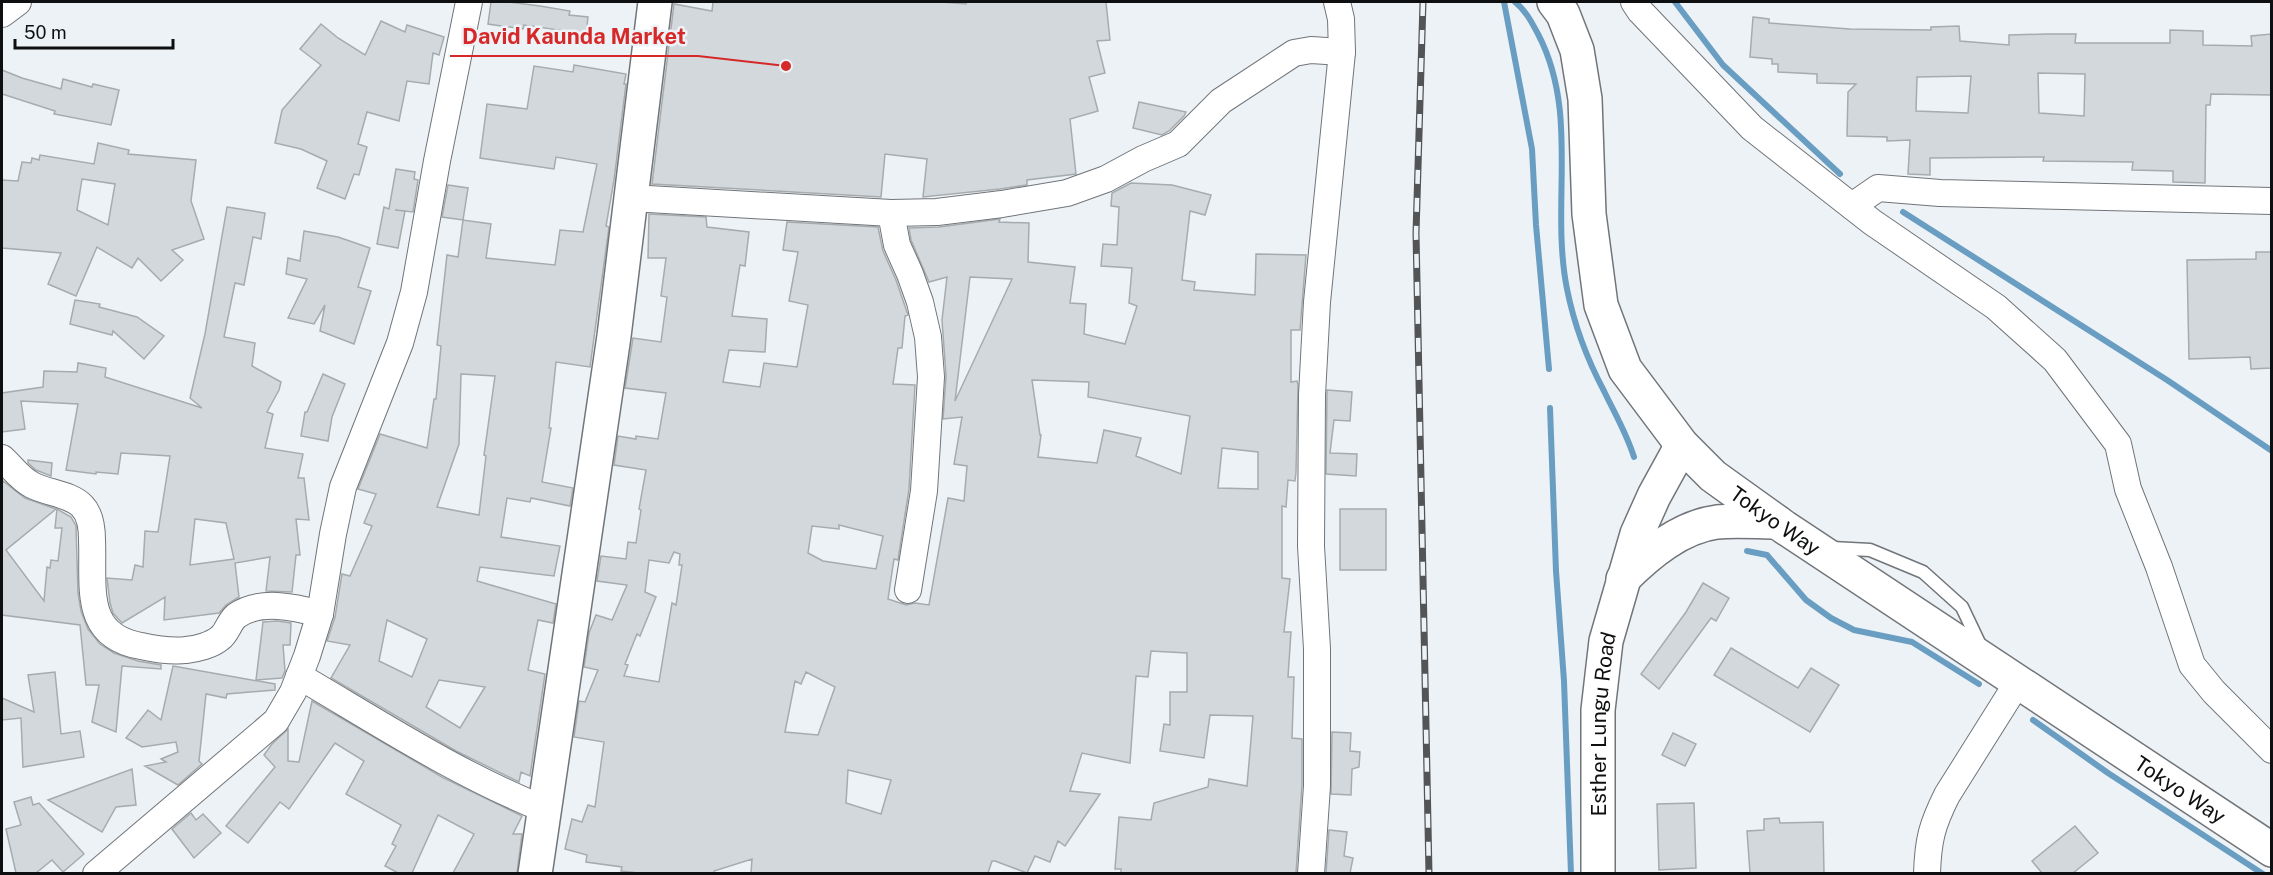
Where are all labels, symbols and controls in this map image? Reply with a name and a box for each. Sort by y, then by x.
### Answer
scale bar [15,12,172,50]
callout: David Kaunda Market [450,16,698,56]
text: 50 m [24,22,67,43]
text: David Kaunda Market [462,23,686,49]
street label: Tokyo Way [1726,480,1825,560]
street label: Esther Lungu Road [1585,629,1621,817]
street label: Tokyo Way [2130,750,2231,828]

